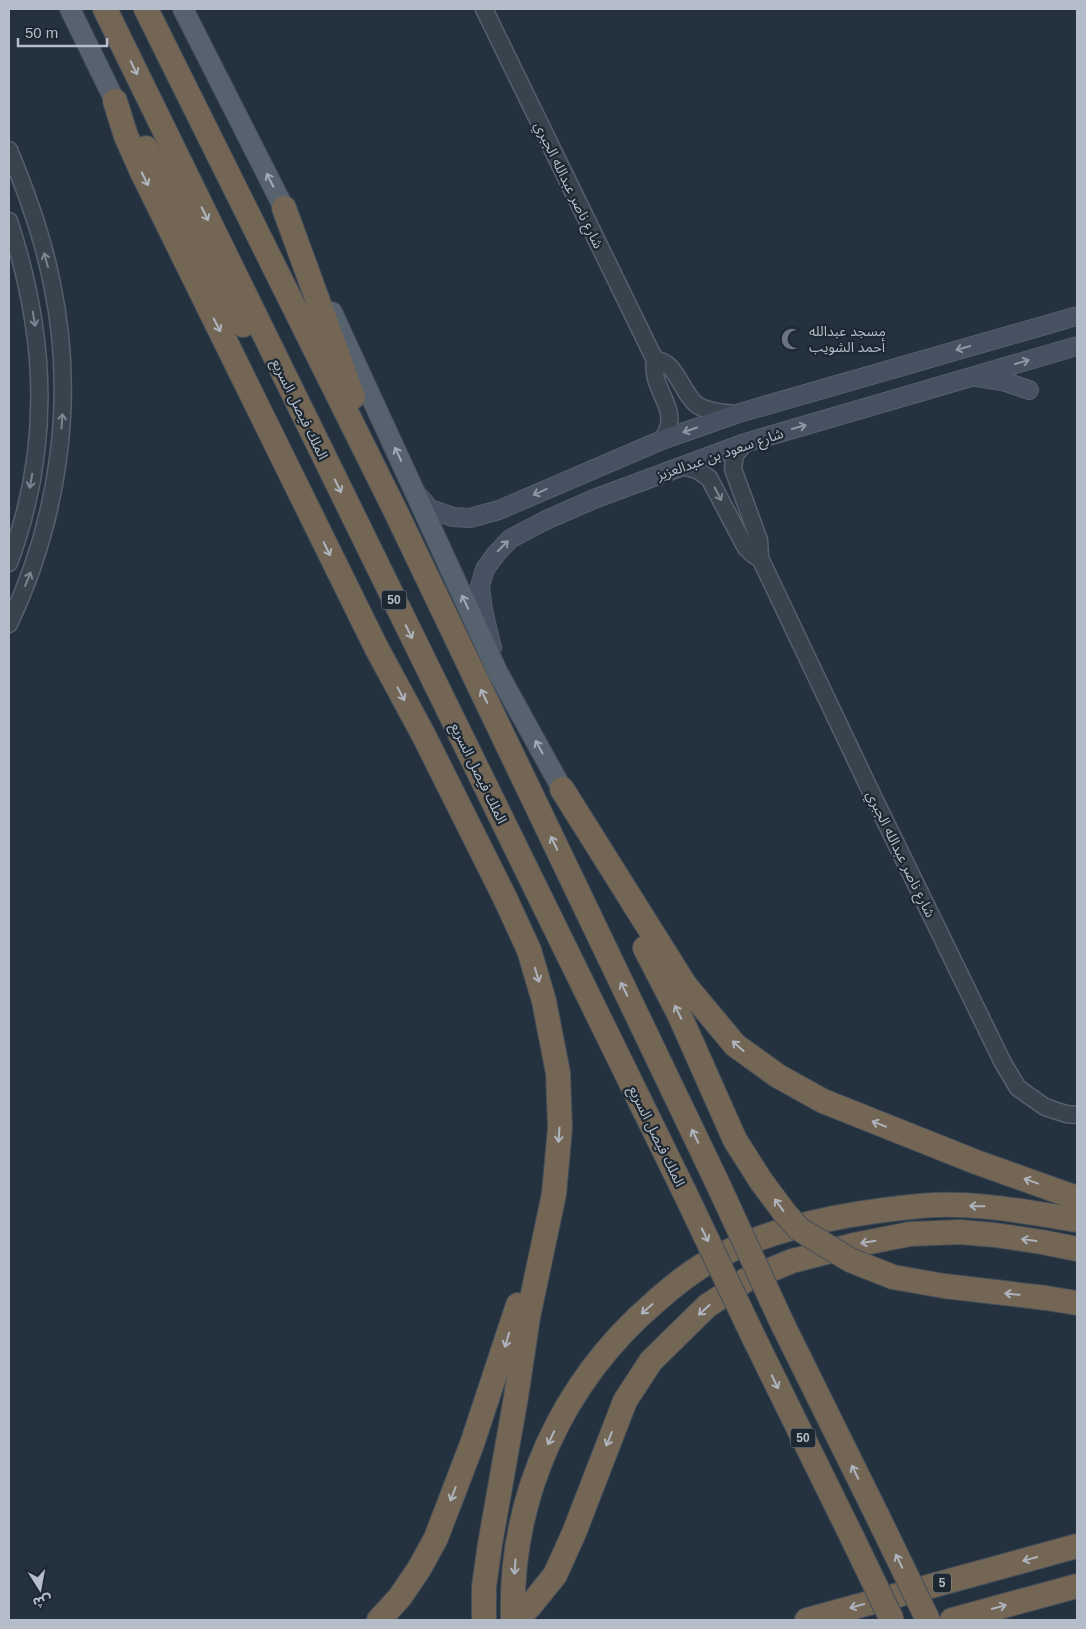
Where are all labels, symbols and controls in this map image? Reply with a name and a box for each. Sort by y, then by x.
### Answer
scale bar [18,15,106,47]
text: 50 m [25,24,58,41]
one-way arrow [130,60,139,75]
street label: شارع ناصر عبدالله الجبري [528,119,607,252]
one-way arrow [141,171,150,186]
one-way arrow [265,173,274,188]
one-way arrow [201,206,210,221]
one-way arrow [41,253,51,269]
one-way arrow [29,311,39,327]
one-way arrow [212,317,222,332]
place label: مسجد عبدالله أحمد الشويب [809,323,886,356]
mosque icon: مسجد عبدالله أحمد الشويب [779,326,805,352]
one-way arrow [955,343,971,353]
street label: الملك فيصل السريع [266,356,331,464]
one-way arrow [1013,356,1029,366]
one-way arrow [57,413,66,429]
one-way arrow [790,422,806,432]
street label: شارع سعود بن عبدالعزيز [654,425,786,486]
one-way arrow [683,426,698,435]
one-way arrow [393,447,402,462]
one-way arrow [26,473,36,489]
one-way arrow [334,478,343,493]
one-way arrow [714,486,723,501]
one-way arrow [533,488,548,498]
one-way arrow [497,540,509,552]
one-way arrow [323,541,332,556]
one-way arrow [25,572,34,587]
road number: 50 [382,590,406,610]
one-way arrow [459,595,469,610]
one-way arrow [405,624,415,639]
one-way arrow [396,686,406,701]
one-way arrow [479,689,488,704]
street label: الملك فيصل السريع [445,720,510,828]
one-way arrow [533,740,543,754]
street label: شارع ناصر عبدالله الجبري [860,788,939,921]
one-way arrow [549,836,559,851]
one-way arrow [532,966,542,982]
one-way arrow [619,982,629,997]
one-way arrow [673,1005,682,1020]
one-way arrow [731,1041,744,1052]
street label: الملك فيصل السريع [623,1083,688,1191]
one-way arrow [872,1118,887,1127]
one-way arrow [555,1126,564,1142]
one-way arrow [689,1129,699,1144]
one-way arrow [1024,1176,1040,1185]
one-way arrow [774,1198,784,1212]
one-way arrow [969,1201,986,1211]
one-way arrow [700,1227,710,1242]
one-way arrow [1022,1235,1038,1245]
one-way arrow [860,1238,876,1248]
one-way arrow [1004,1289,1020,1299]
one-way arrow [640,1303,653,1315]
one-way arrow [697,1304,710,1316]
one-way arrow [502,1332,512,1348]
one-way arrow [771,1374,780,1389]
road number: 50 [790,1429,816,1448]
one-way arrow [546,1431,556,1446]
one-way arrow [604,1431,614,1446]
one-way arrow [850,1465,859,1480]
one-way arrow [448,1485,457,1501]
one-way arrow [894,1554,903,1569]
one-way arrow [1023,1554,1039,1564]
one-way arrow [510,1559,520,1575]
north arrow [15,1564,65,1614]
road number: 5 [933,1574,951,1592]
text: ش [32,1592,53,1611]
one-way arrow [849,1602,865,1612]
one-way arrow [990,1602,1006,1612]

